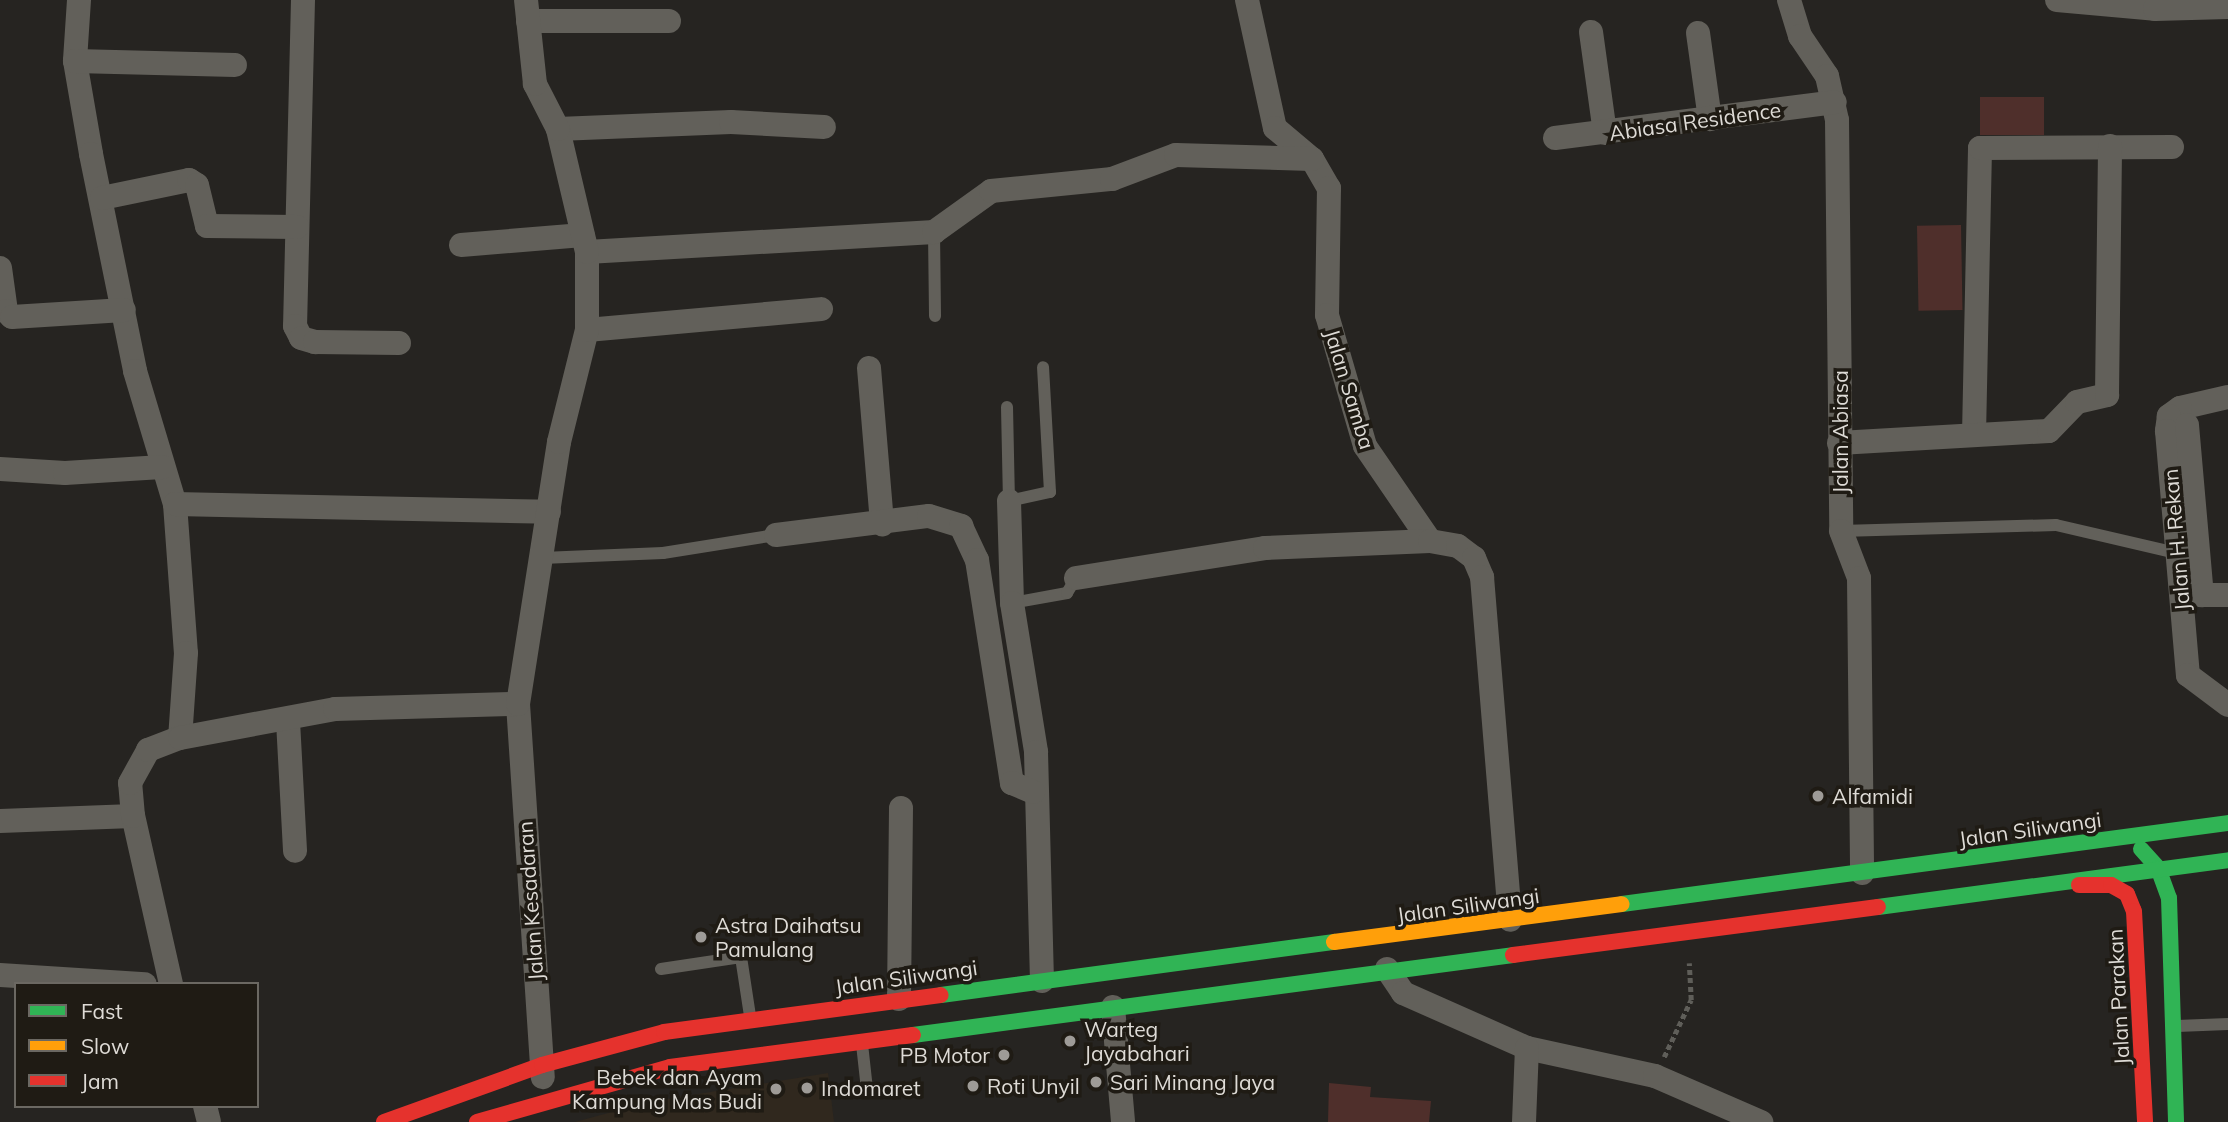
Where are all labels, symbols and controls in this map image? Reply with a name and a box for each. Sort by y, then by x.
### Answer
street label: Abiasa Residence [1607,96,1783,146]
street label: Jalan Samba [1320,326,1380,452]
street label: Jalan Abiasa [1827,370,1853,494]
street label: Jalan H. Rekan [2157,468,2195,612]
place label: Alfamidi [1832,783,1913,809]
marker: Alfamidi [1810,788,1826,804]
street label: Jalan Siliwangi [1957,807,2103,851]
street label: Jalan Kesadaran [512,820,548,982]
street label: Jalan Siliwangi [1395,883,1541,927]
place label: Astra Daihatsu Pamulang [715,912,862,962]
street label: Jalan Parakan [2102,928,2134,1066]
marker: Astra Daihatsu Pamulang [693,929,709,945]
street label: Jalan Siliwangi [833,955,979,999]
legend [14,982,259,1108]
text: Fast [81,998,123,1024]
place label: Warteg Jayabahari [1084,1016,1190,1066]
text: Slow [81,1033,129,1059]
marker: Warteg Jayabahari [1062,1033,1078,1049]
place label: PB Motor [900,1042,990,1068]
marker: PB Motor [996,1047,1012,1063]
place label: Bebek dan Ayam Kampung Mas Budi [572,1064,762,1114]
text: Jam [81,1068,119,1094]
place label: Sari Minang Jaya [1110,1069,1275,1095]
place label: Roti Unyil [987,1073,1080,1099]
marker: Sari Minang Jaya [1088,1074,1104,1090]
place label: Indomaret [821,1075,921,1101]
marker: Roti Unyil [965,1078,981,1094]
marker: Indomaret [799,1080,815,1096]
marker: Bebek dan Ayam Kampung Mas Budi [768,1081,784,1097]

